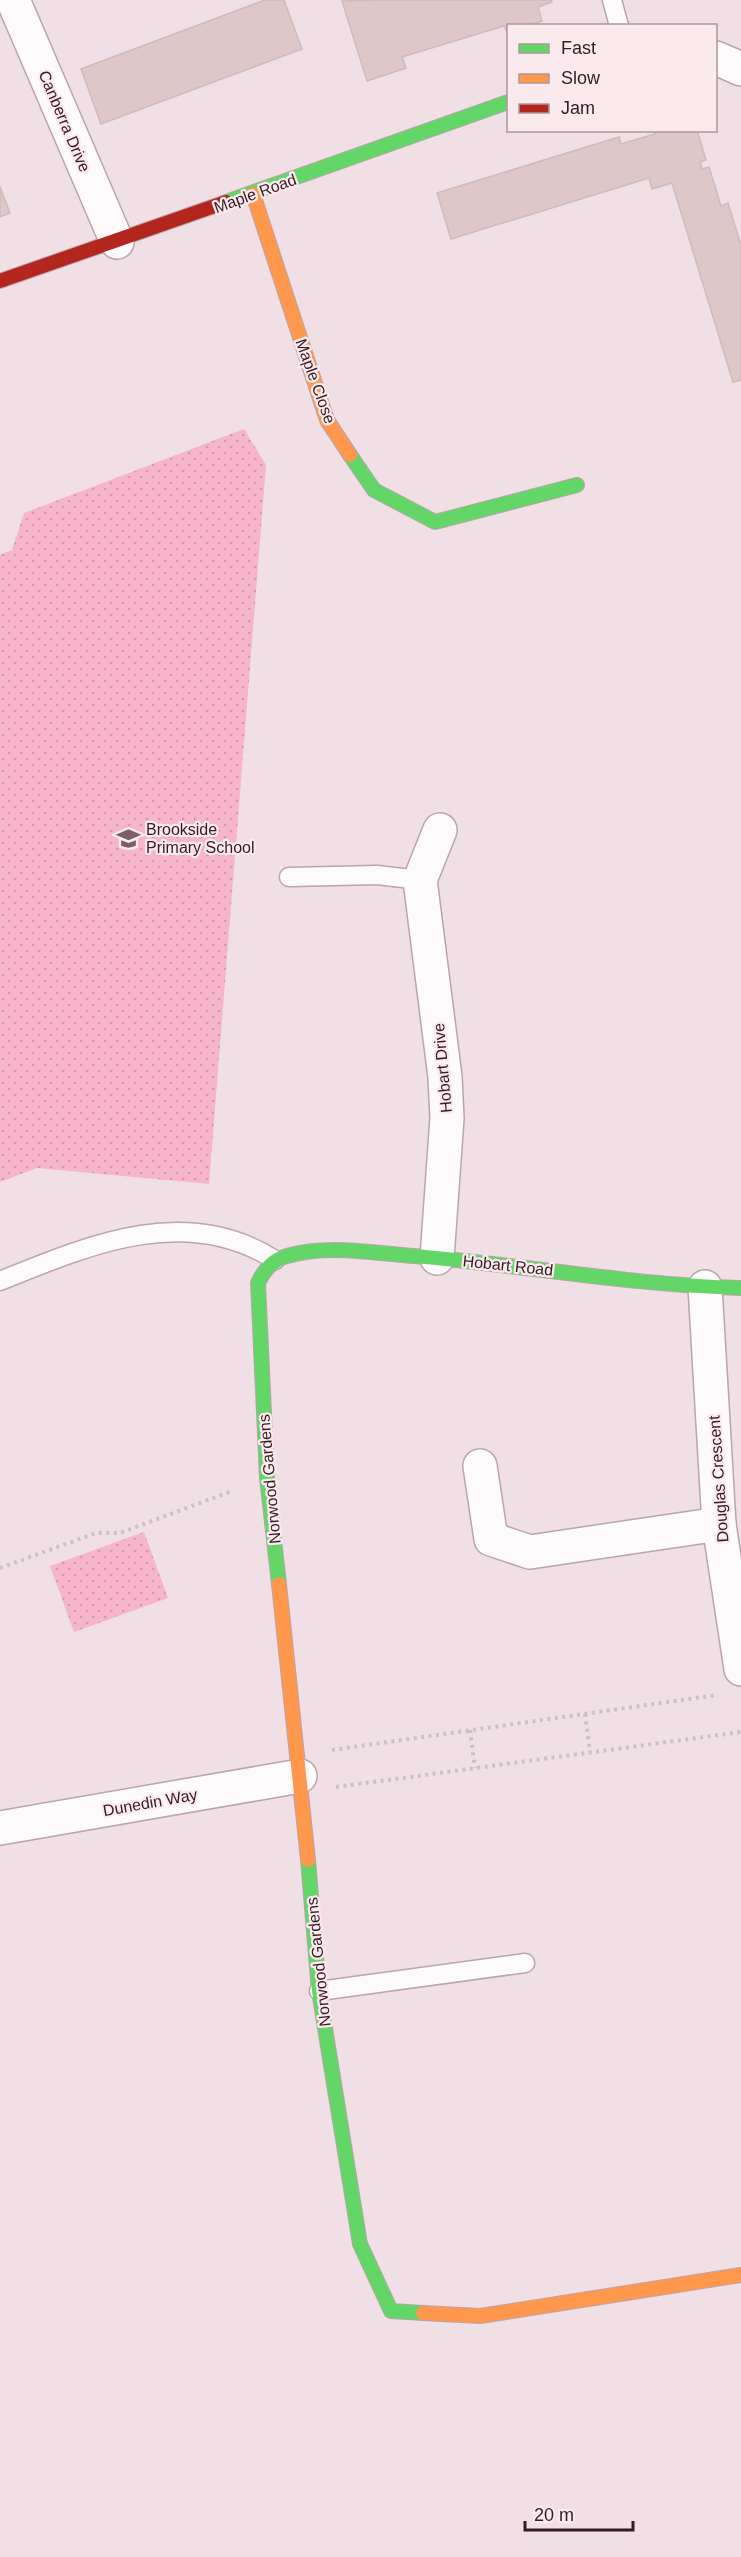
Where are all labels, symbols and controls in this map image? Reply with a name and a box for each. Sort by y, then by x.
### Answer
legend [507,24,717,132]
text: Fast [561,38,596,58]
street label: Canberra Drive [36,68,94,175]
text: Slow [561,68,601,88]
text: Jam [561,98,595,118]
street label: Maple Road [212,171,299,216]
street label: Maple Close [292,336,339,426]
place label: Brookside Primary School [146,821,254,856]
school or university icon: Brookside Primary School [115,825,141,851]
street label: Hobart Drive [430,1022,455,1113]
street label: Hobart Road [462,1252,554,1279]
street label: Norwood Gardens [255,1414,284,1544]
street label: Douglas Crescent [706,1414,731,1543]
street label: Dunedin Way [102,1786,199,1819]
street label: Norwood Gardens [303,1896,334,2027]
scale bar [525,2494,633,2532]
text: 20 m [534,2505,574,2525]

